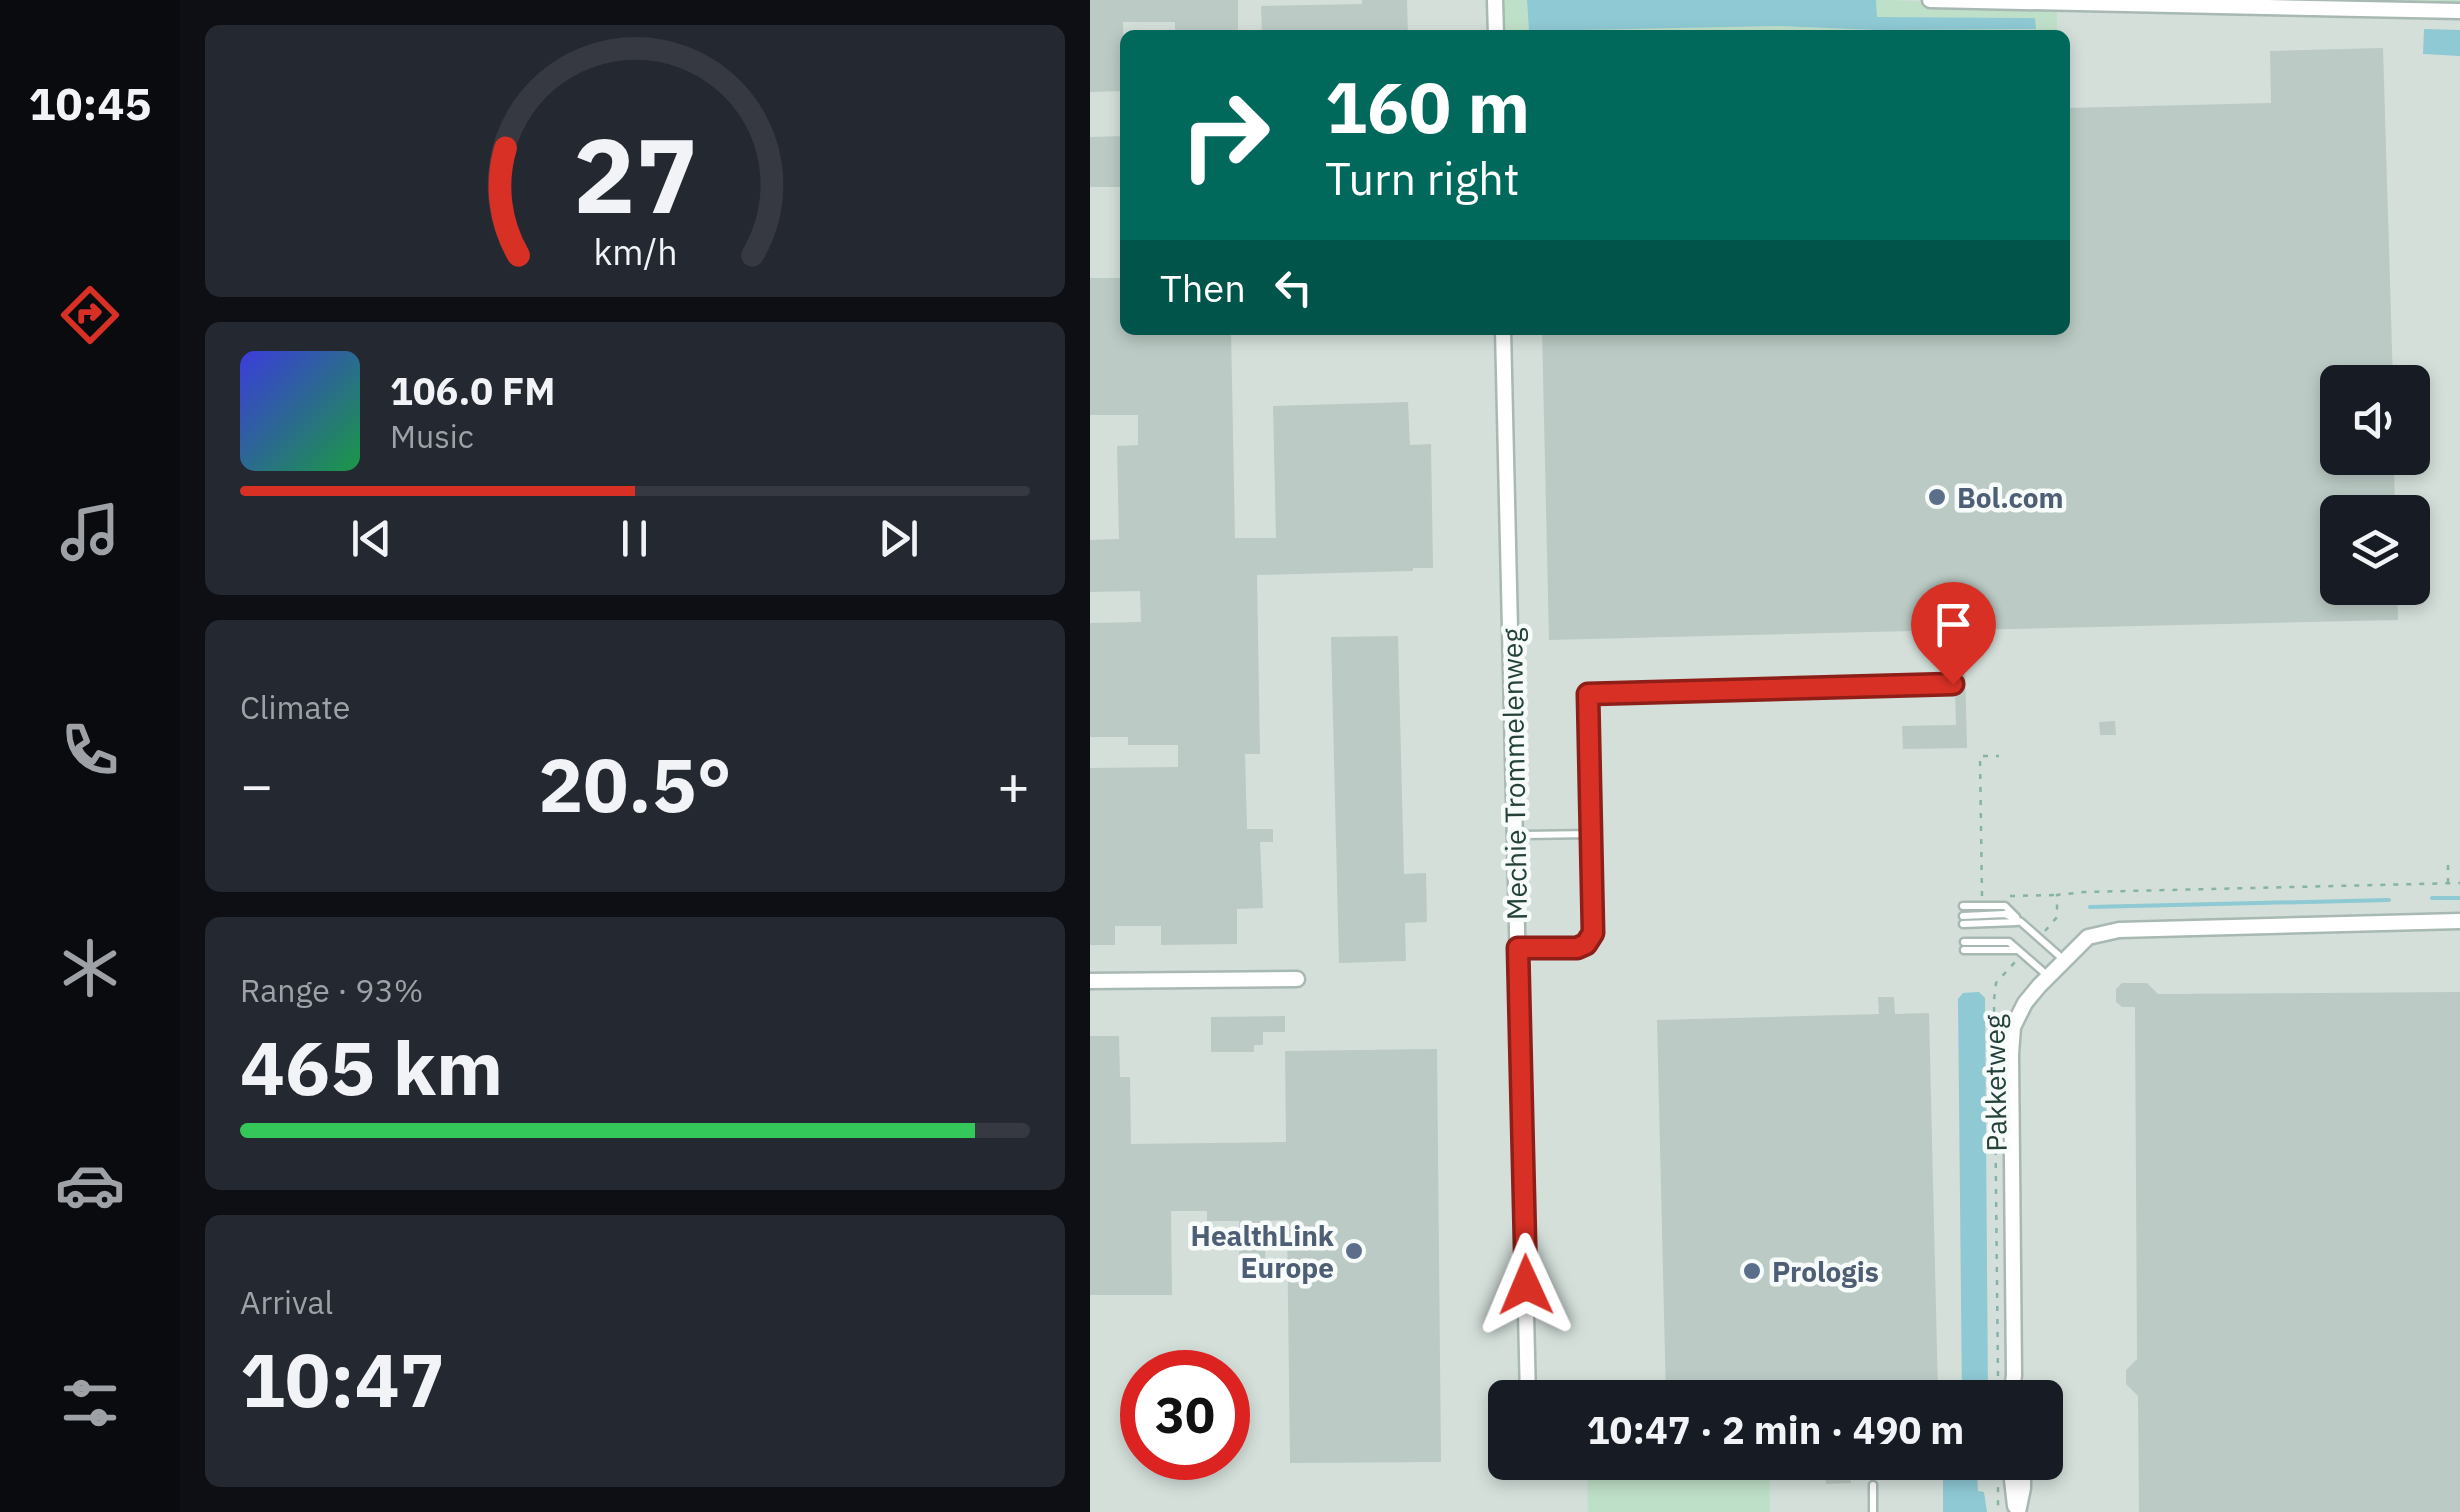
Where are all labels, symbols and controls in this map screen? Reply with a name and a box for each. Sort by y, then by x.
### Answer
text: 160 m [1325,61,1530,152]
icon: right [1160,70,1290,200]
text: 10:45 [29,74,151,132]
text: 27 [573,106,697,242]
text: Turn right [1325,149,1520,207]
text: km/h [593,228,677,275]
icon: left [1266,260,1321,315]
text: Then [1160,263,1246,312]
icon: directions [55,280,125,350]
map controls [2320,365,2430,605]
button: sound [2320,365,2430,475]
text: 106.0 FM [390,366,555,415]
text: Music [390,415,474,457]
place label: Bol.com [1957,479,2064,516]
marker: Bol.com [1926,486,1948,508]
button: layers [2320,495,2430,605]
icon: music [55,497,125,567]
icon: previous [344,511,399,566]
icon: pause [607,511,662,566]
icon: next [871,511,926,566]
pin [1911,582,1996,685]
icon: arrive [1926,597,1981,652]
street label: Mechie Trommelenweg [1493,627,1535,920]
text: Climate [240,686,350,728]
icon: phone [55,715,125,785]
text: 20.5° [538,735,732,833]
text: − [240,749,273,820]
text: + [997,749,1030,820]
icon: climate [55,933,125,1003]
text: Range · 93% [240,969,423,1011]
street label: Pakketweg [1975,1014,2015,1152]
text: 465 km [240,1018,503,1116]
icon: car [55,1150,125,1220]
place label: HealthLink Europe [1191,1217,1335,1286]
position arrow [1474,1233,1578,1337]
marker: HealthLink Europe [1343,1240,1365,1262]
place label: Prologis [1772,1253,1879,1290]
marker: Prologis [1741,1260,1763,1282]
text: Arrival [240,1281,333,1323]
text: 10:47 [240,1330,445,1428]
speed limit sign: 30 [1120,1350,1250,1480]
icon: filters [55,1368,125,1438]
text: 10:47 · 2 min · 490 m [1587,1405,1964,1454]

